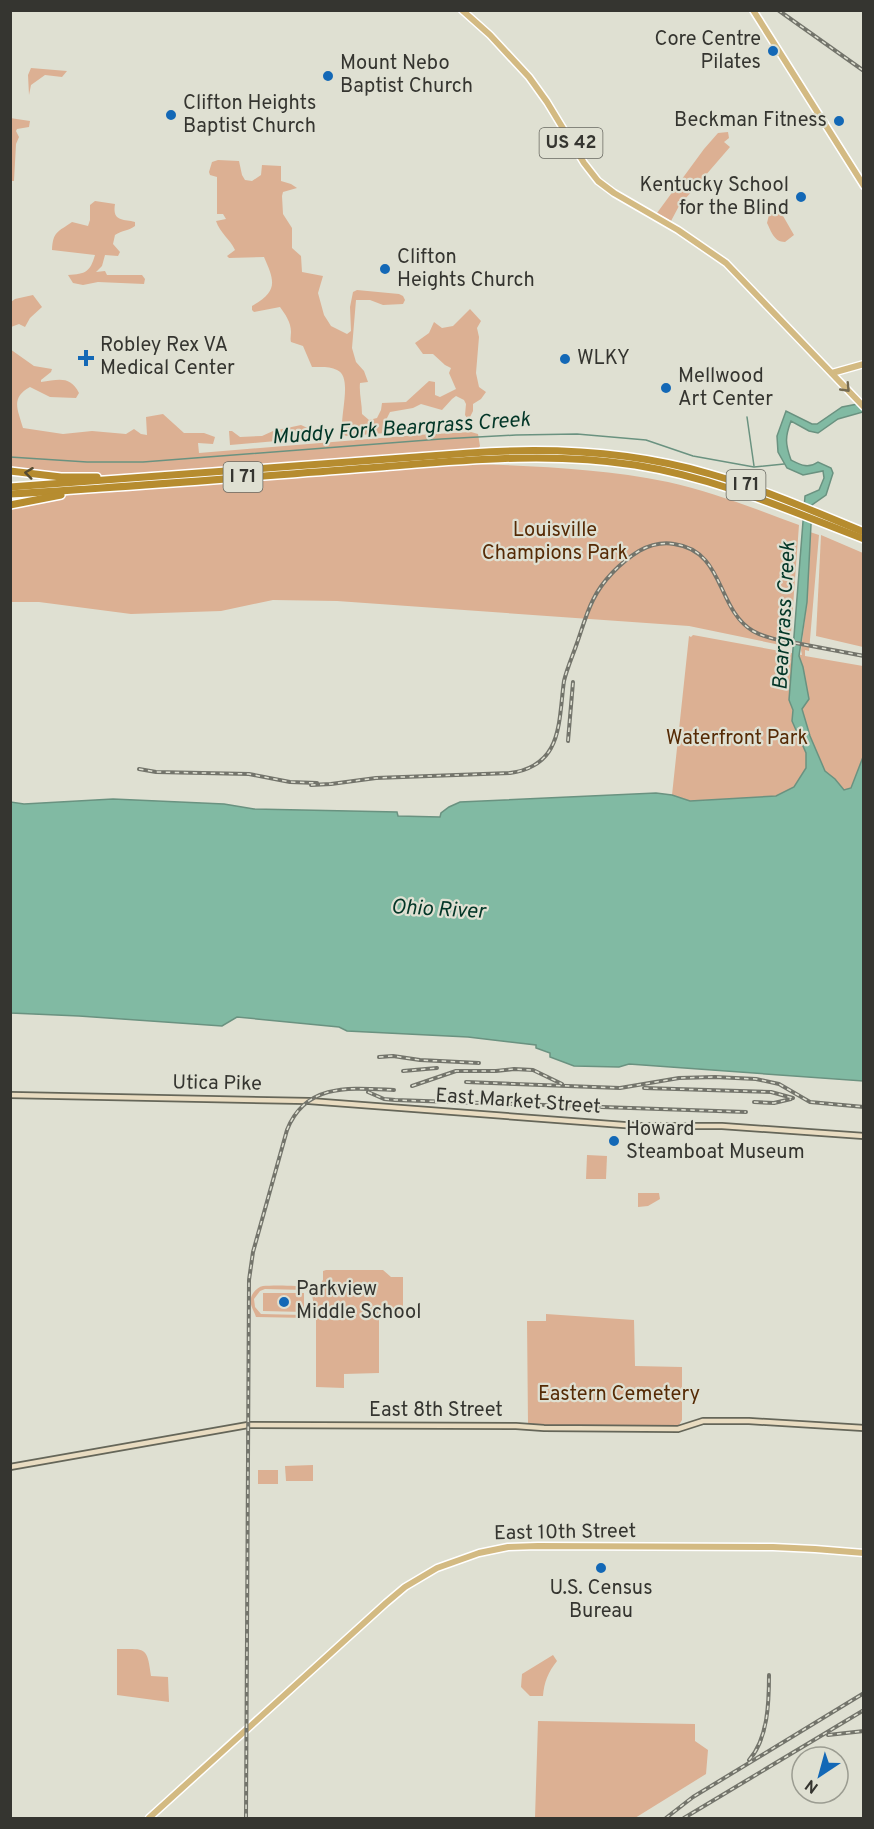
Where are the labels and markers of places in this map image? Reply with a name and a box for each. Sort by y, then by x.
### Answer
place label: Core Centre Pilates [654,27,761,76]
marker: Core Centre Pilates [766,44,780,58]
place label: Mount Nebo Baptist Church [340,51,473,100]
marker: Mount Nebo Baptist Church [321,69,335,83]
place label: Clifton Heights Baptist Church [183,91,316,140]
marker: Clifton Heights Baptist Church [164,108,178,122]
place label: Beckman Fitness [674,108,827,134]
marker: Beckman Fitness [832,114,846,128]
place label: Kentucky School for the Blind [640,173,789,222]
marker: Kentucky School for the Blind [794,190,808,204]
place label: Clifton Heights Church [397,245,535,294]
marker: Clifton Heights Church [378,262,392,276]
place label: Robley Rex VA Medical Center [100,333,235,382]
place label: WLKY [577,346,630,372]
marker: Robley Rex VA Medical Center [77,349,95,367]
marker: WLKY [558,352,572,366]
place label: Mellwood Art Center [678,364,773,413]
marker: Mellwood Art Center [659,381,673,395]
place label: Howard Steamboat Museum [626,1117,805,1166]
marker: Howard Steamboat Museum [607,1134,621,1148]
place label: Parkview Middle School [296,1277,421,1326]
marker: Parkview Middle School [277,1295,291,1309]
marker: U.S. Census Bureau [594,1561,608,1575]
place label: U.S. Census Bureau [549,1576,653,1625]

